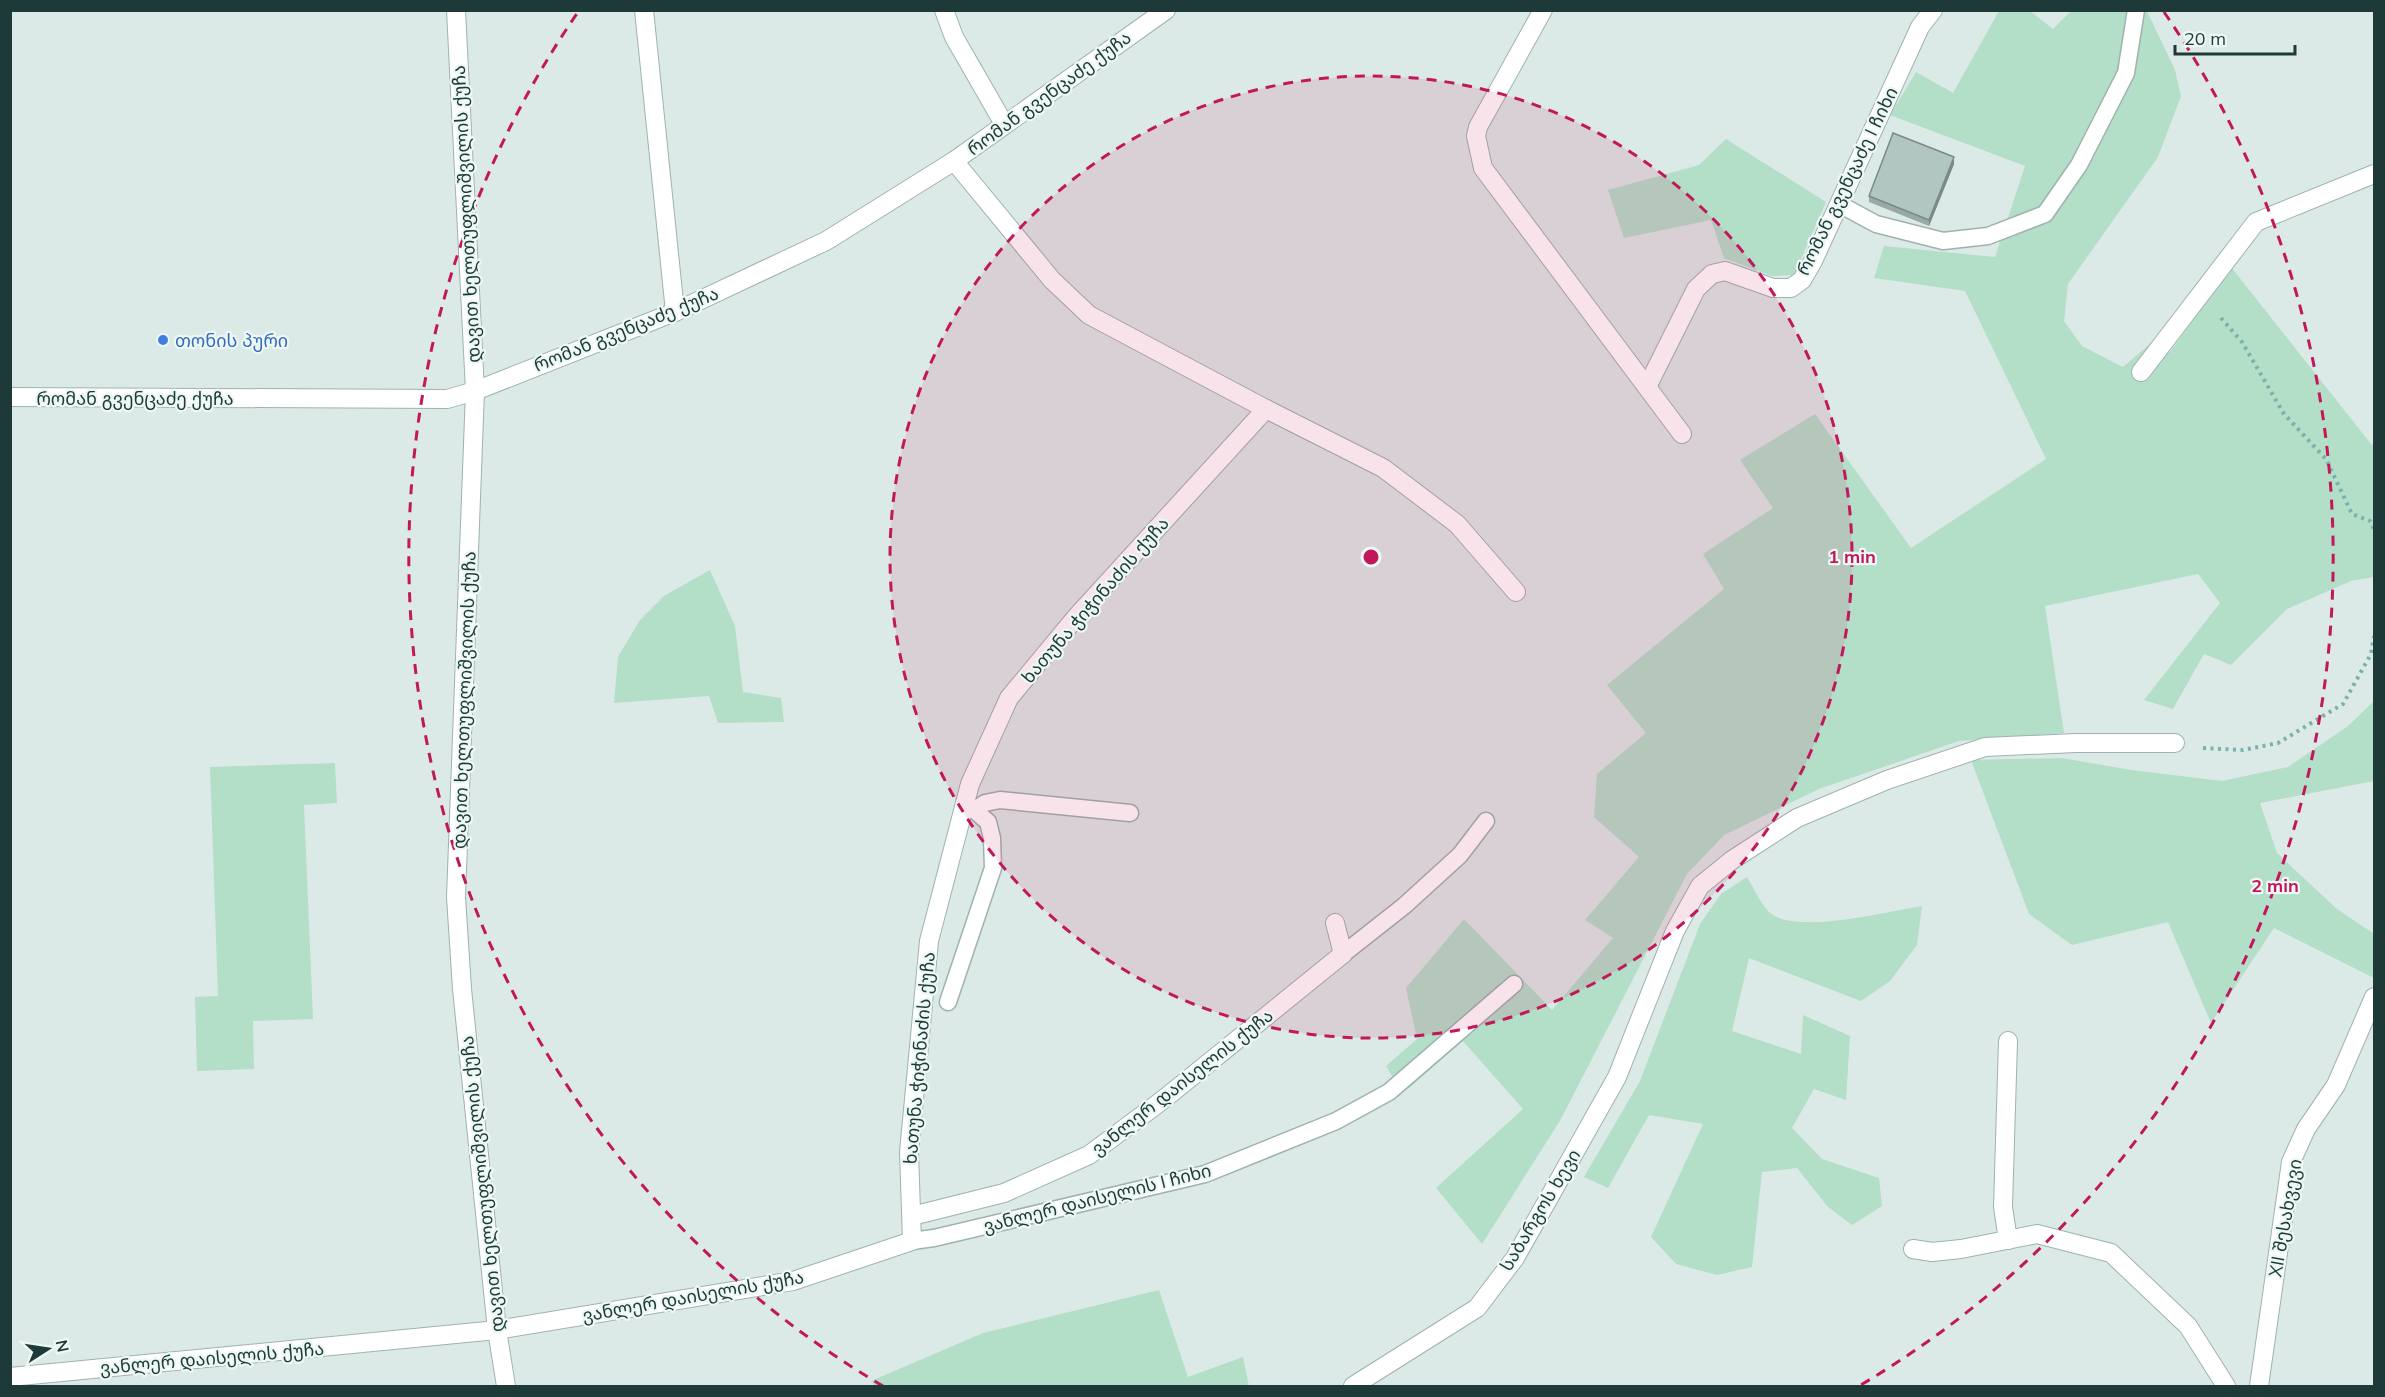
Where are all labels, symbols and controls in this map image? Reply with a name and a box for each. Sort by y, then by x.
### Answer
scale bar [2175,18,2295,56]
street label: რომან გვენცაძე ქუჩა [962,26,1136,160]
text: 20 m [2184,27,2226,50]
street label: დავით ხელთუფლიშვილის ქუჩა [447,65,485,363]
street label: რომან გვენცაძე I ჩიხი [1791,83,1903,279]
street label: რომან გვენცაძე ქუჩა [530,281,722,377]
place label: თონის პური [175,329,288,352]
marker: თონის პური [156,333,170,347]
street label: რომან გვენცაძე ქუჩა [36,387,234,410]
street label: ხათუნა ჭიჭინაძის ქუჩა [1016,512,1174,688]
text: 1 min [1828,545,1876,568]
centre of rings [1361,547,1381,567]
street label: დავით ხელთუფლიშვილის ქუჩა [447,551,481,849]
text: 2 min [2251,874,2299,897]
street label: ხათუნა ჭიჭინაძის ქუჩა [898,951,940,1165]
street label: ვანლერ დაისელის ქუჩა [1086,1004,1278,1160]
street label: დავით ხელთუფლიშვილის ქუჩა [455,1035,509,1333]
street label: საბარგოს ხევი [1495,1145,1585,1275]
street label: XII შესახვევი [2263,1157,2307,1279]
street label: ვანლერ დაისელის I ჩიხი [981,1158,1213,1238]
street label: ვანლერ დაისელის ქუჩა [580,1265,806,1327]
north arrow [18,1319,78,1379]
street label: ვანლერ დაისელის ქუჩა [99,1337,325,1379]
text: N [52,1338,74,1354]

